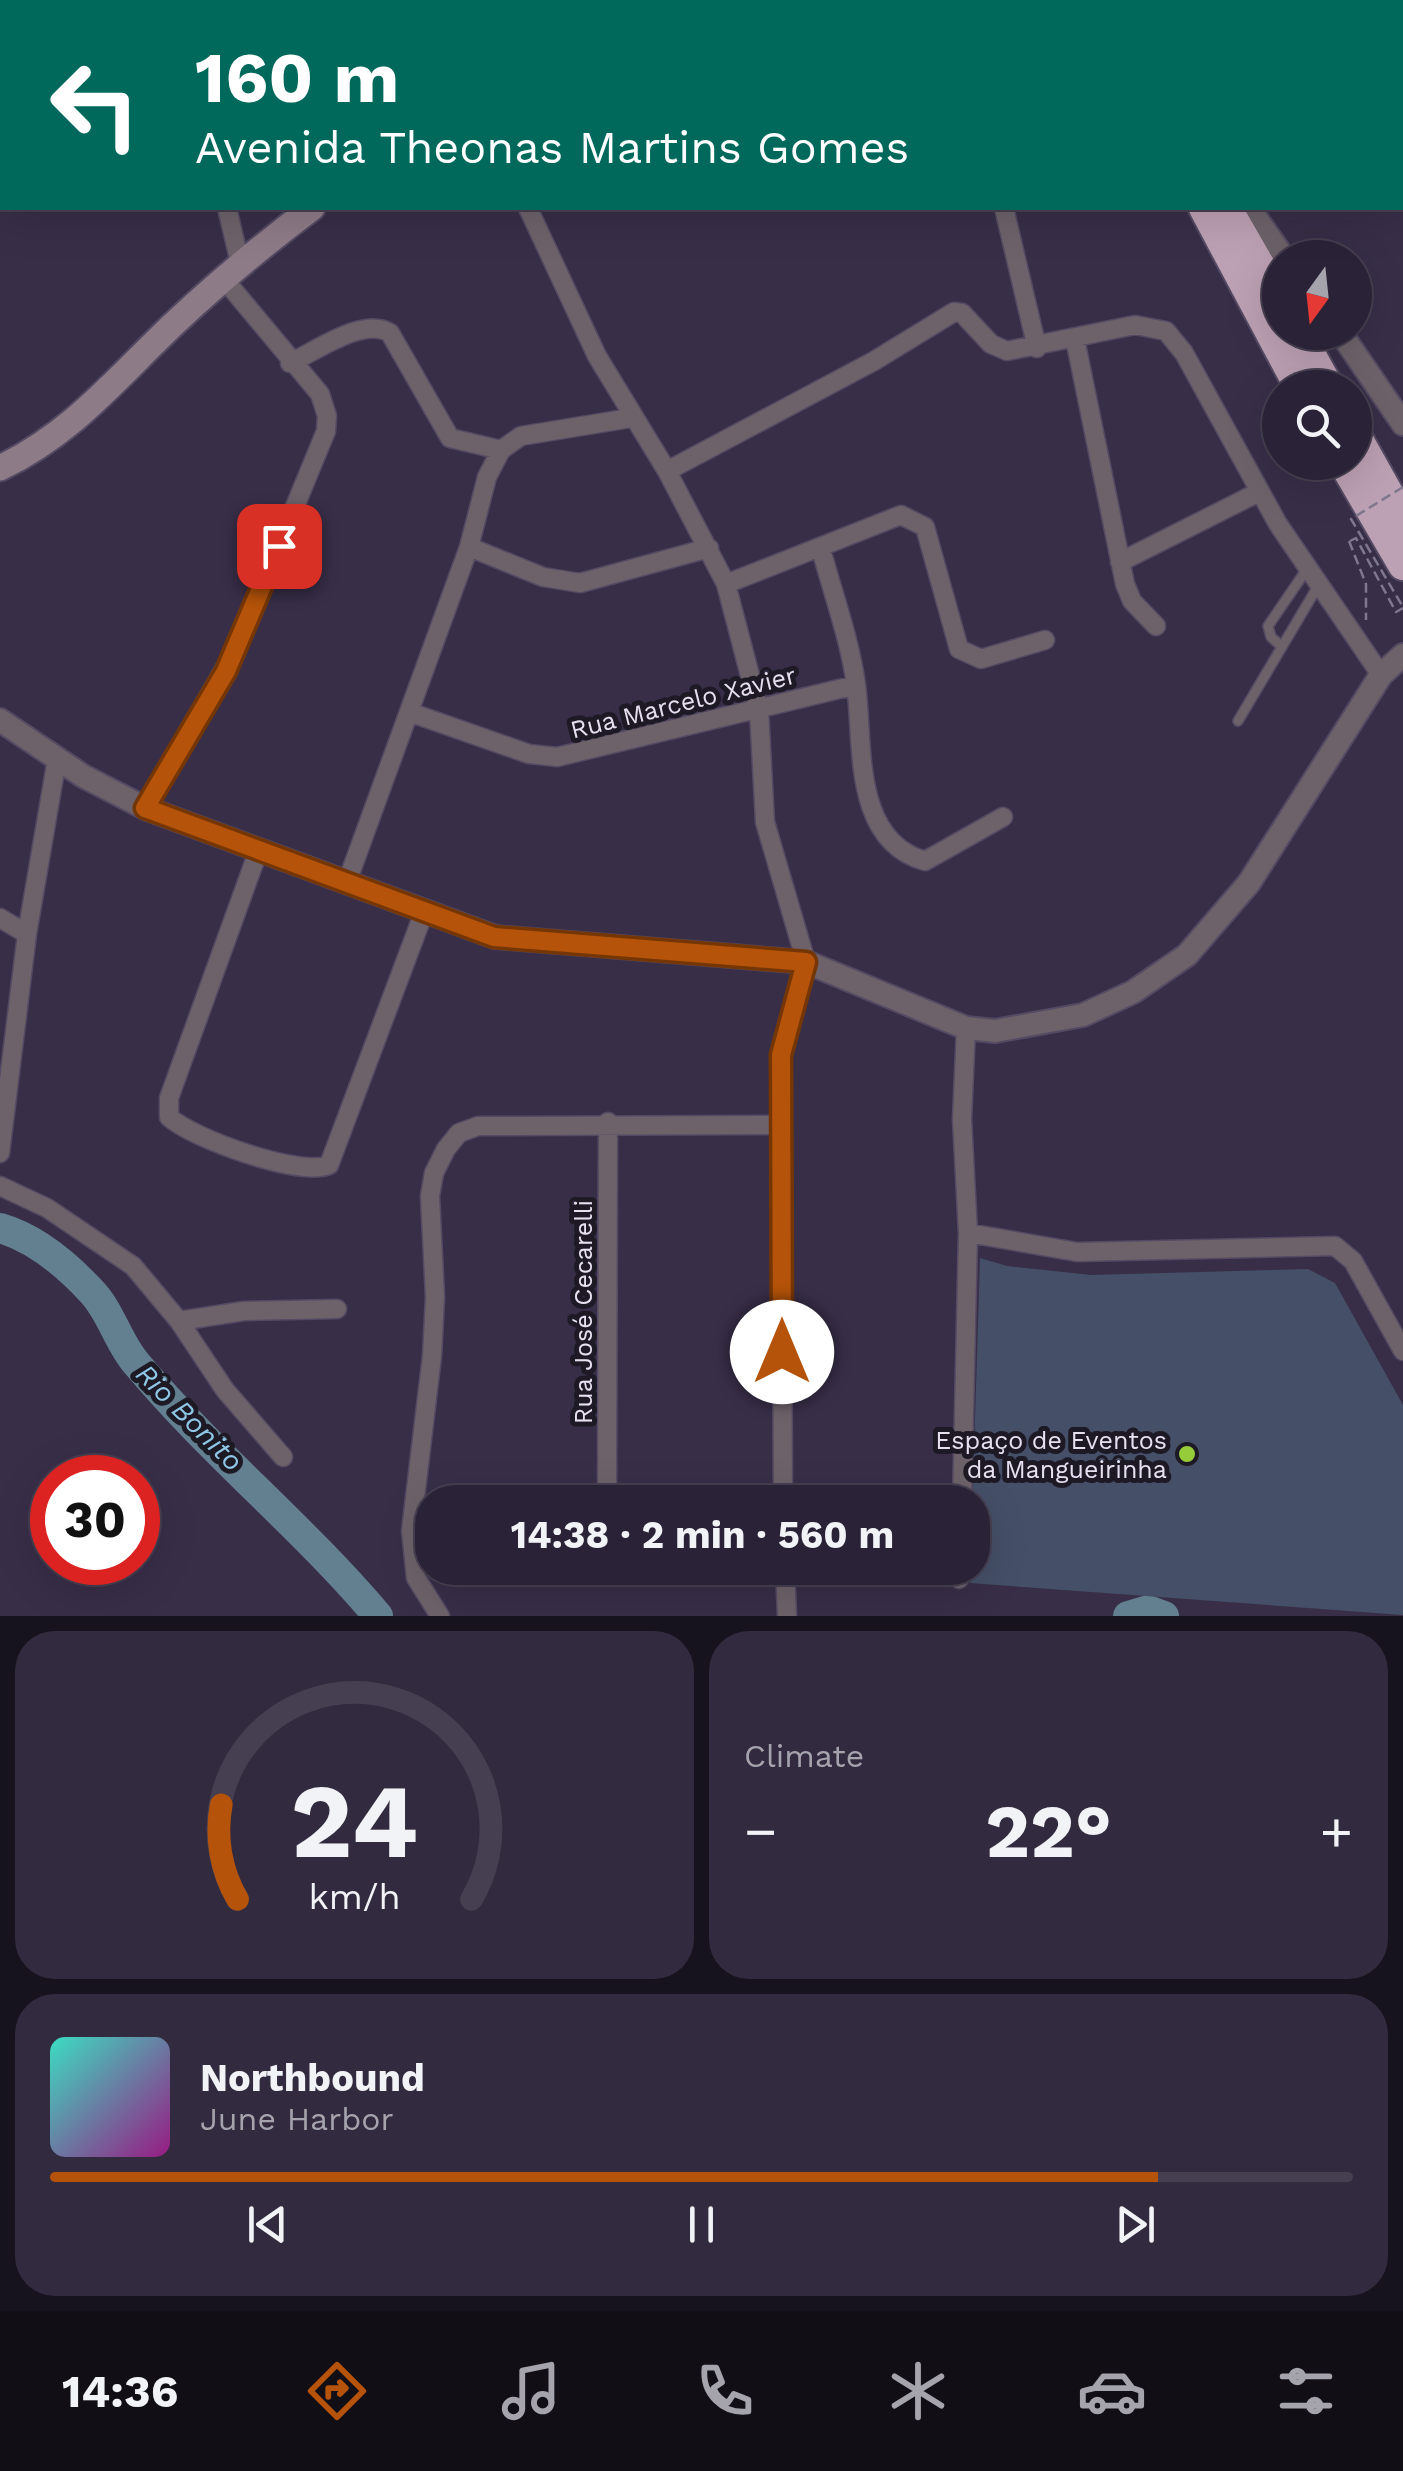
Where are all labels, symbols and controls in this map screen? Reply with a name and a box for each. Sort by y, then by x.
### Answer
text: 160 m [195,37,399,119]
icon: left [30,40,160,170]
text: Avenida Theonas Martins Gomes [195,121,909,174]
north arrow [1262,240,1372,350]
map controls [1262,240,1372,480]
button: search [1262,370,1372,480]
pin [237,504,322,589]
icon: arrive [252,519,307,574]
street label: Rua Marcelo Xavier [567,660,799,745]
street label: Rua José Cecarelli [569,1200,598,1424]
position arrow [730,1300,834,1404]
water label: Rio Bonito [129,1357,250,1478]
place label: Espaço de Eventos da Mangueirinha [935,1426,1167,1484]
marker: Espaço de Eventos da Mangueirinha [1176,1443,1198,1465]
speed limit sign: 30 [30,1455,160,1585]
text: 14:38 · 2 min · 560 m [511,1513,894,1557]
text: Climate [744,1737,864,1775]
text: 24 [291,1760,418,1882]
text: 22° [985,1787,1112,1875]
text: − [744,1799,777,1863]
text: + [1320,1799,1353,1863]
text: km/h [308,1876,401,1918]
text: Northbound [200,2056,425,2100]
text: June Harbor [200,2100,394,2138]
icon: previous [240,2197,295,2252]
icon: pause [674,2197,729,2252]
icon: next [1108,2197,1163,2252]
icon: directions [302,2356,372,2426]
icon: music [496,2356,566,2426]
icon: phone [690,2356,760,2426]
icon: climate [883,2356,953,2426]
icon: car [1077,2356,1147,2426]
icon: filters [1271,2356,1341,2426]
text: 14:36 [62,2365,178,2418]

